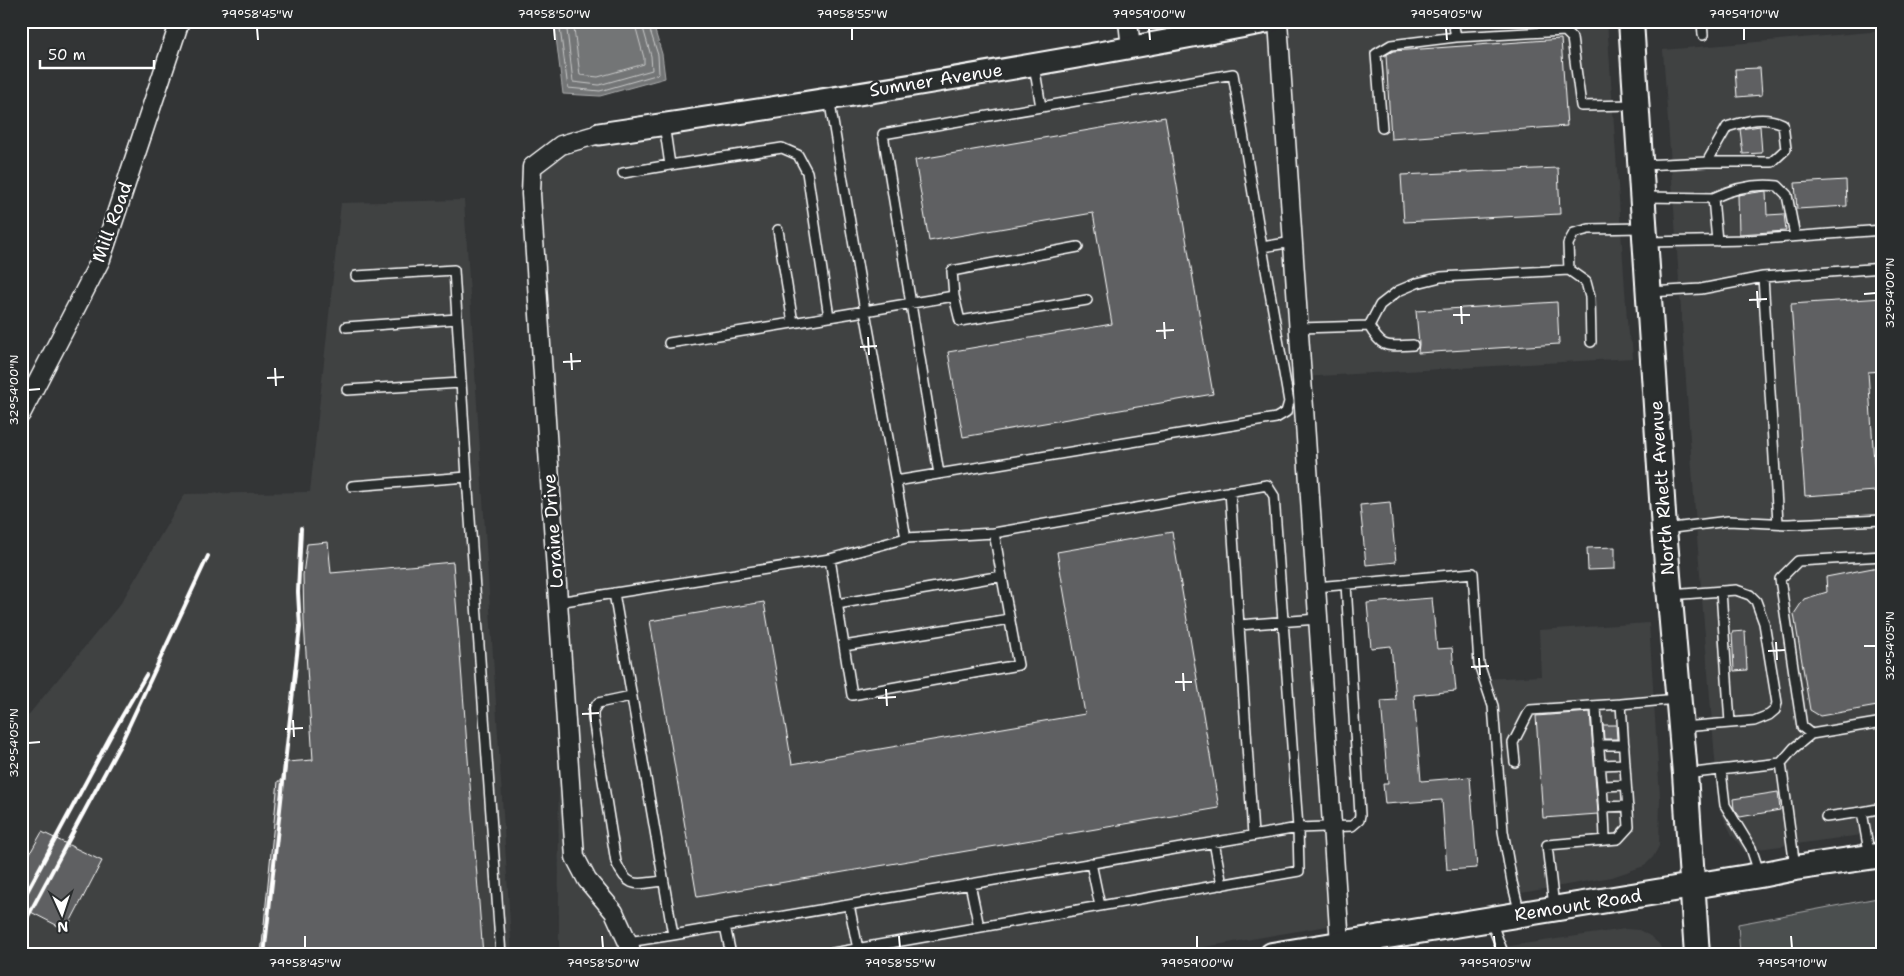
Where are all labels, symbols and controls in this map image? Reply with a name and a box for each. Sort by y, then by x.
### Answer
text: 79°58'45"W [221,6,293,22]
text: 79°58'50"W [517,6,591,22]
text: 79°58'55"W [816,6,888,22]
text: 79°59'00"W [1112,6,1186,22]
text: 79°59'05"W [1410,6,1482,22]
text: 79°59'10"W [1709,6,1779,22]
scale bar [40,38,154,70]
text: 50 m [48,45,86,65]
street label: Sumner Avenue [868,58,1004,102]
street label: Mill Road [86,178,138,266]
text: 32°54'00"N [1882,258,1898,328]
text: 32°54'00"N [6,355,22,425]
street label: North Rhett Avenue [1644,400,1680,576]
street label: Loraine Drive [537,473,569,589]
text: 32°54'05"N [1882,611,1898,681]
text: 32°54'05"N [6,708,22,778]
street label: Remount Road [1513,883,1643,927]
north arrow [38,888,88,938]
text: N [57,918,69,936]
text: 79°58'45"W [269,955,341,971]
text: 79°58'50"W [566,955,640,971]
text: 79°58'55"W [864,955,936,971]
text: 79°59'00"W [1160,955,1234,971]
text: 79°59'05"W [1459,955,1531,971]
text: 79°59'10"W [1757,955,1827,971]

